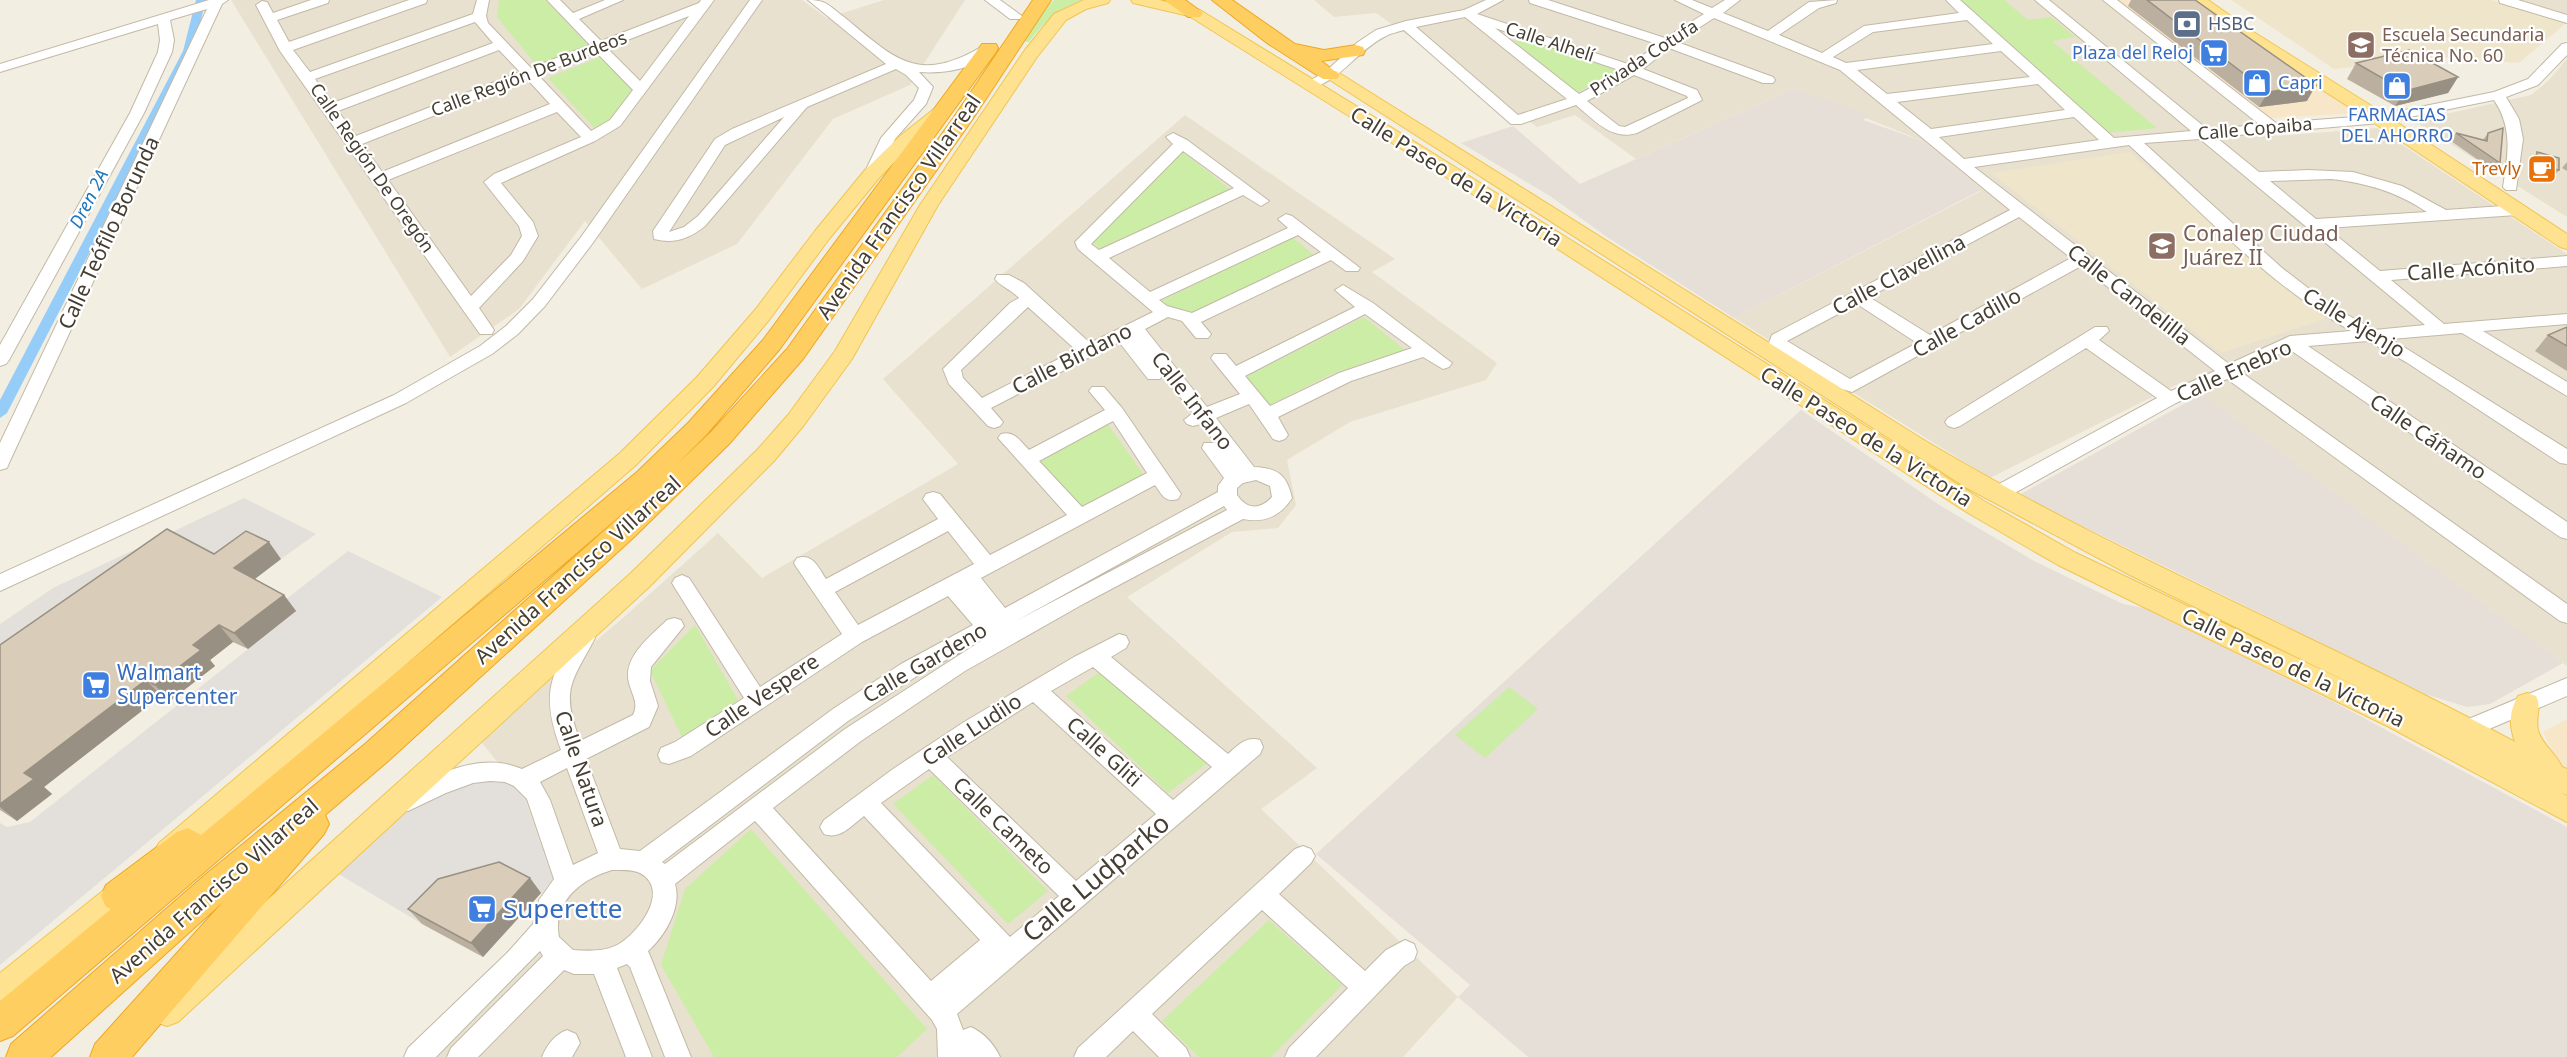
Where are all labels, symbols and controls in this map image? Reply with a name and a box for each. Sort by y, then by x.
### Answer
bank icon: HSBC [2171,8,2203,40]
place label: HSBC [2208,11,2254,35]
street label: Privada Cotufa [1585,13,1702,101]
street label: Calle Alhelí [1503,15,1598,67]
place label: Escuela Secundaria Técnica No. 60 [2382,22,2544,67]
street label: Calle Región De Burdeos [427,25,630,122]
school or university icon: Escuela Secundaria Técnica No. 60 [2345,29,2377,61]
supermarket icon: Plaza del Reloj [2198,37,2230,69]
place label: Plaza del Reloj [2072,40,2193,64]
shop icon: Capri [2241,67,2273,99]
place label: Capri [2278,70,2323,94]
shop icon: FARMACIAS DEL AHORRO [2381,70,2413,102]
street label: Calle Región De Oregón [305,78,440,257]
street label: Avenida Francisco Villarreal [810,88,987,325]
street label: Calle Paseo de la Victoria [1345,99,1568,253]
place label: FARMACIAS DEL AHORRO [2341,102,2453,147]
street label: Calle Copaiba [2197,111,2313,145]
street label: Calle Teófilo Borunda [51,132,165,334]
cafe icon: Trevly [2526,153,2558,185]
place label: Trevly [2472,156,2522,180]
water label: Dren 2A [63,165,113,232]
place label: Conalep Ciudad Juárez II [2181,219,2339,271]
street label: Calle Clavellina [1827,227,1970,321]
school or university icon: Conalep Ciudad Juárez II [2146,230,2178,262]
street label: Calle Candelilla [2062,237,2197,351]
street label: Calle Acónito [2406,250,2536,286]
street label: Calle Cadillo [1907,281,2026,363]
street label: Calle Ajenjo [2298,281,2411,364]
street label: Calle Birdano [1007,316,1136,400]
street label: Calle Enebro [2171,332,2296,408]
street label: Calle Infano [1145,345,1240,455]
street label: Calle Paseo de la Victoria [1755,359,1978,513]
street label: Calle Cáñamo [2365,387,2492,486]
street label: Avenida Francisco Villarreal [468,469,687,670]
street label: Calle Paseo de la Victoria [2177,601,2410,733]
street label: Calle Gardeno [857,615,992,709]
street label: Calle Vespere [699,647,824,744]
place label: Walmart Supercenter [117,658,238,710]
supermarket icon: Walmart Supercenter [80,669,112,701]
street label: Calle Ludilo [916,686,1027,772]
street label: Calle Natura [549,707,615,831]
street label: Calle Gliti [1061,710,1148,793]
street label: Calle Cameto [947,770,1060,881]
street label: Avenida Francisco Villarreal [103,792,324,989]
street label: Calle Ludparko [1014,805,1177,950]
place label: Superette [503,890,622,926]
supermarket icon: Superette [466,893,498,925]

